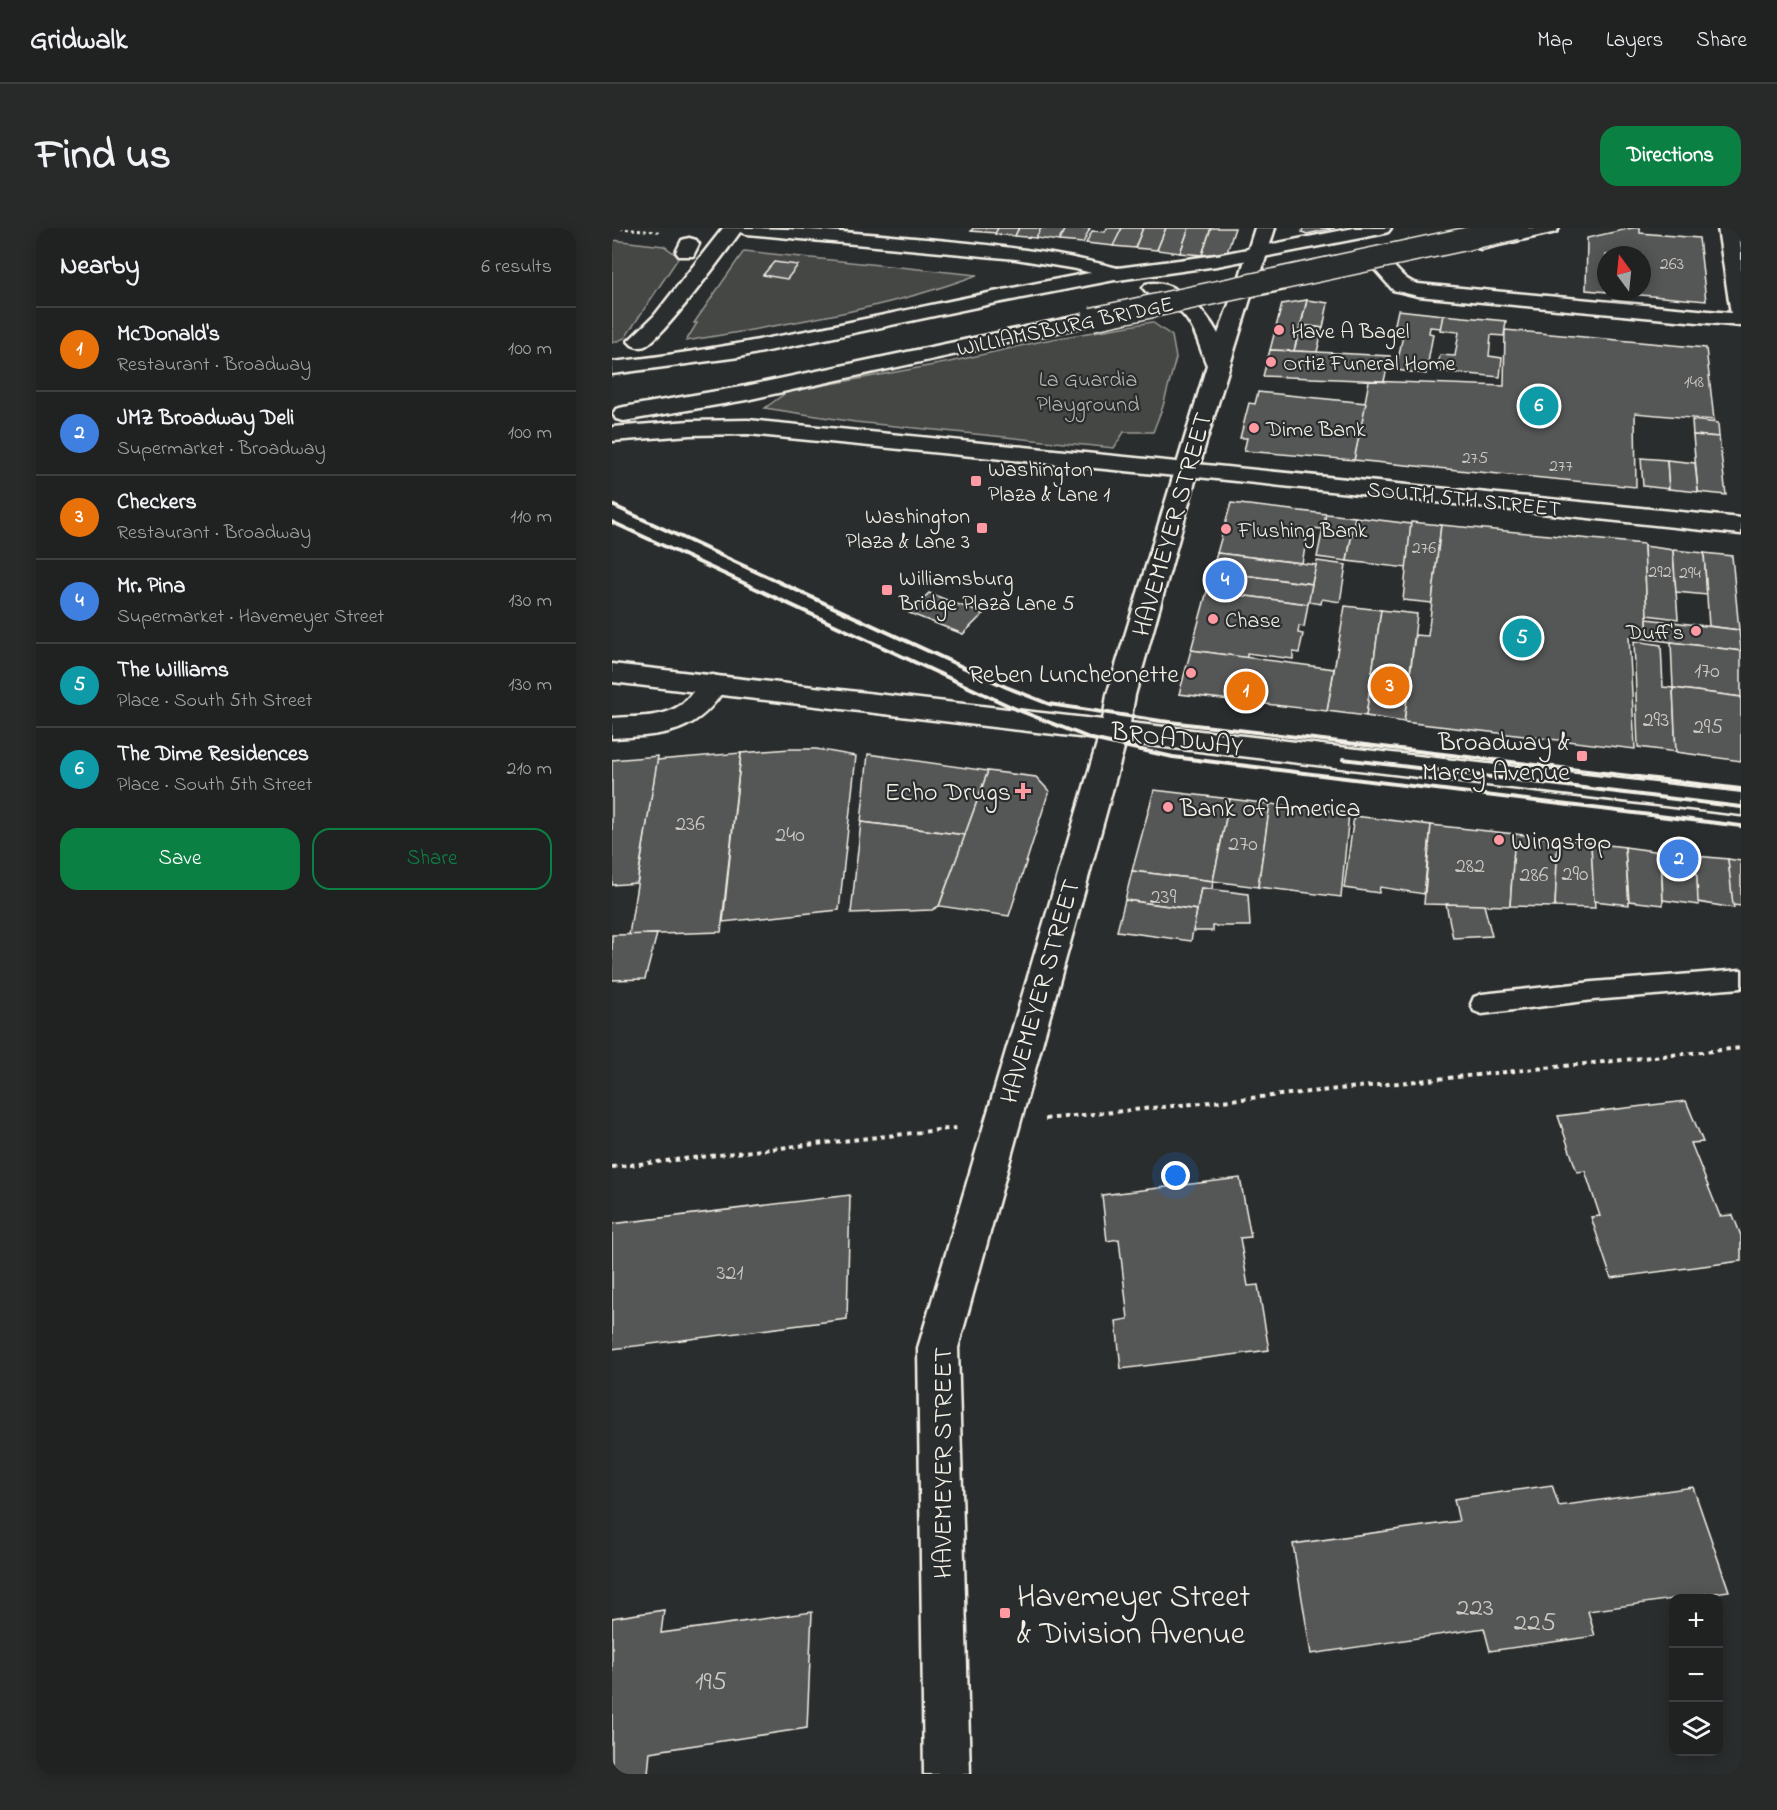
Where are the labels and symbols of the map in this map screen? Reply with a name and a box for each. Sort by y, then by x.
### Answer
north arrow [1597,246,1651,300]
house number: 263 [1660,252,1684,278]
street label: WILLIAMSBURG BRIDGE [954,289,1177,367]
place label: Have A Bagel [1291,317,1409,350]
marker: Have A Bagel [1272,323,1286,337]
place label: Ortiz Funeral Home [1283,349,1455,381]
marker: Ortiz Funeral Home [1264,355,1278,369]
park label: La Guardia Playground [1036,365,1140,423]
house number: 148 [1684,370,1704,396]
pin: 6 [1520,384,1558,429]
street label: HAVEMEYER STREET [1124,408,1224,641]
place label: Dime Bank [1265,415,1366,447]
marker: Dime Bank [1247,421,1261,435]
house number: 275 [1462,446,1488,472]
house number: 277 [1549,454,1573,480]
place label: Washington Plaza & Lane 1 [988,455,1110,512]
marker: Washington Plaza & Lane 1 [969,474,983,488]
street label: SOUTH 5TH STREET [1365,475,1563,527]
place label: Washington Plaza & Lane 3 [846,502,970,559]
place label: Flushing Bank [1237,516,1368,549]
marker: Washington Plaza & Lane 3 [975,521,989,535]
marker: Flushing Bank [1219,522,1233,536]
house number: 276 [1412,536,1436,562]
pin: 4 [1206,558,1244,602]
house number: 292 [1648,560,1672,586]
house number: 294 [1679,561,1701,587]
place label: Williamsburg Bridge Plaza Lane 5 [898,564,1075,622]
marker: Williamsburg Bridge Plaza Lane 5 [880,583,894,597]
place label: Chase [1225,606,1281,638]
marker: Chase [1206,612,1220,626]
pin: 5 [1502,616,1542,660]
place label: Duff's [1625,618,1684,650]
marker: Duff's [1689,624,1703,638]
house number: 170 [1694,656,1720,688]
place label: Reben Luncheonette [968,657,1179,695]
pin: 3 [1370,664,1410,708]
marker: Reben Luncheonette [1184,666,1198,680]
pin: 1 [1226,668,1266,714]
house number: 293 [1643,705,1669,737]
house number: 295 [1693,712,1723,744]
street label: BROADWAY [1108,714,1245,768]
place label: Broadway & Marcy Avenue [1422,725,1570,793]
marker: Broadway & Marcy Avenue [1575,749,1589,763]
place label: Echo Drugs [884,775,1011,813]
marker: Echo Drugs [1016,784,1030,798]
place label: Bank of America [1179,791,1361,829]
marker: Bank of America [1161,800,1175,814]
house number: 236 [675,809,705,841]
house number: 240 [775,820,805,852]
place label: Wingstop [1511,824,1611,862]
house number: 270 [1228,829,1258,861]
marker: Wingstop [1492,833,1506,847]
pin: 2 [1660,836,1698,882]
house number: 282 [1455,851,1485,883]
house number: 290 [1561,859,1589,891]
house number: 286 [1520,860,1549,892]
street label: HAVEMEYER STREET [992,875,1092,1108]
house number: 239 [1150,882,1177,914]
your location [1161,1161,1190,1190]
house number: 321 [716,1258,744,1290]
street label: HAVEMEYER STREET [926,1347,964,1579]
place label: Havemeyer Street & Division Avenue [1017,1575,1251,1659]
house number: 223 [1456,1589,1494,1628]
house number: 225 [1514,1604,1556,1643]
marker: Havemeyer Street & Division Avenue [998,1606,1012,1620]
house number: 195 [695,1663,727,1702]

